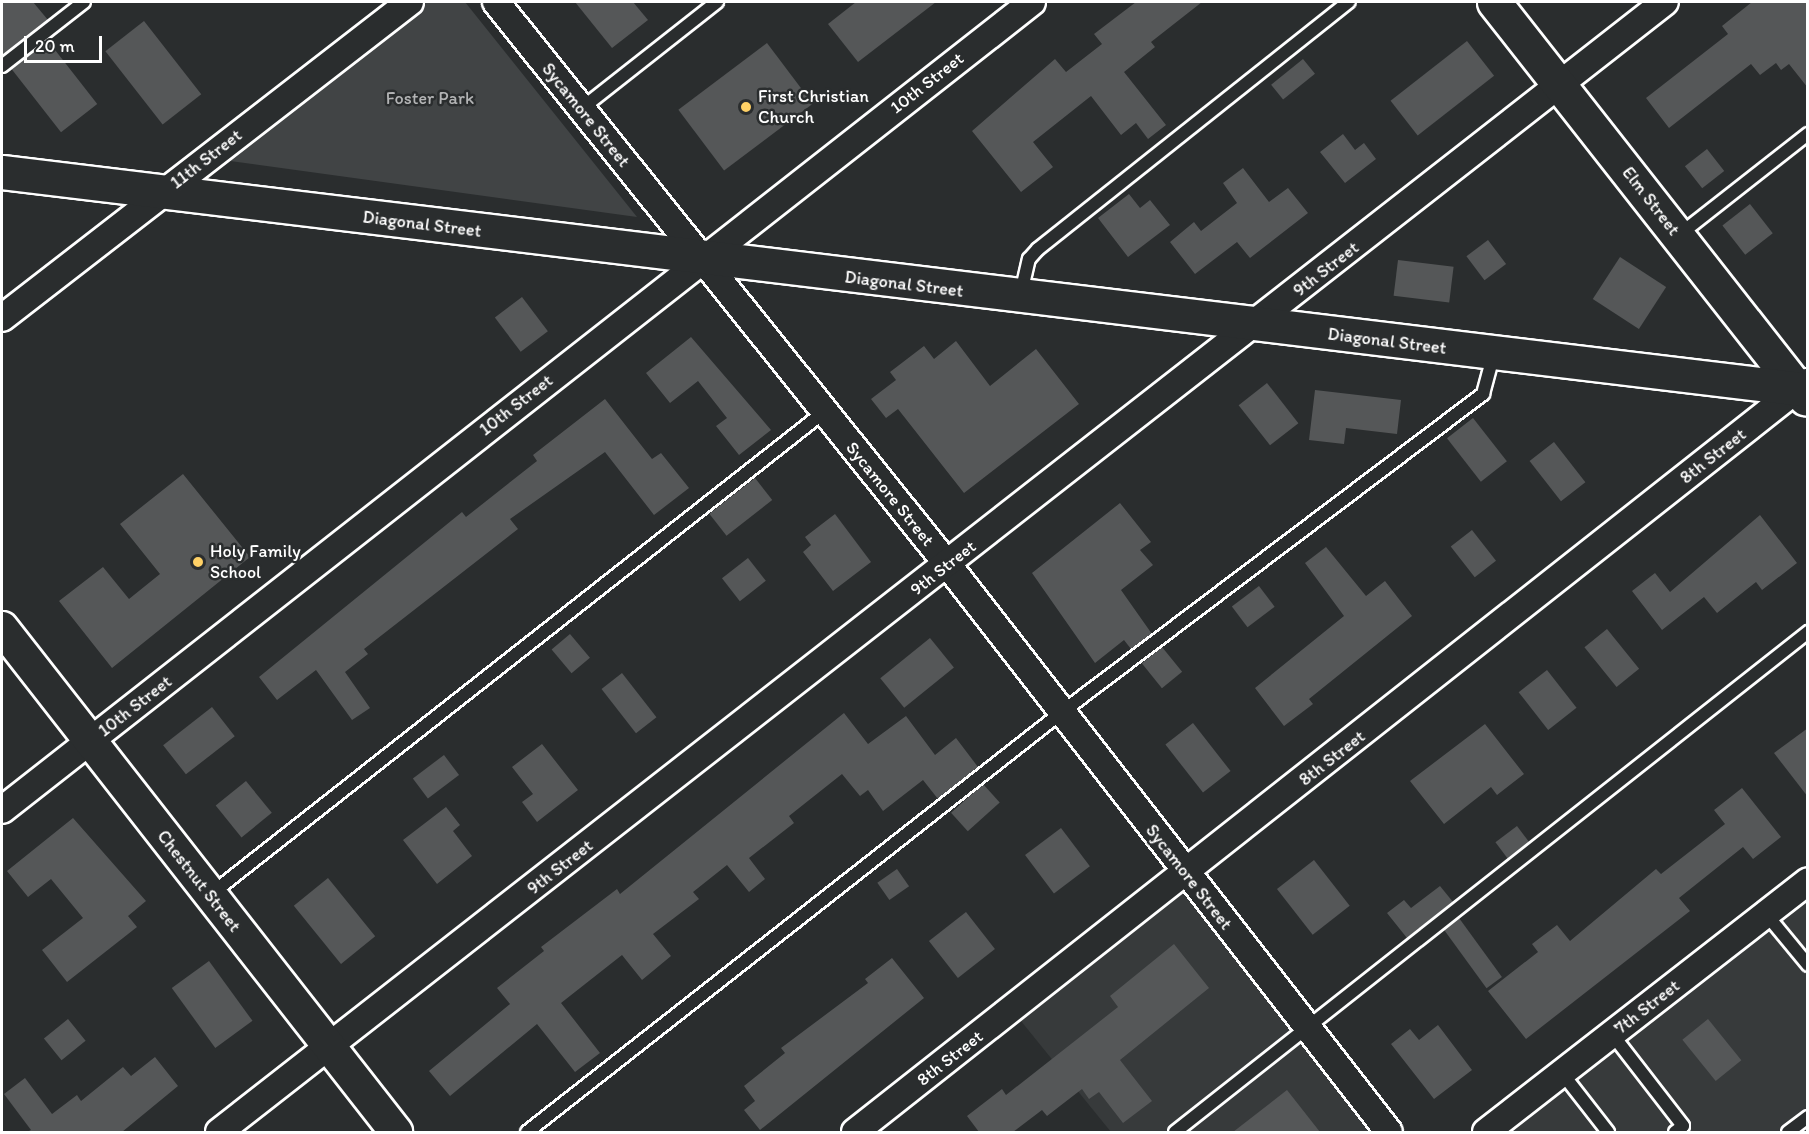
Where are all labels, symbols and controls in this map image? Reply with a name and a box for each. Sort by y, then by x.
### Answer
scale bar [27,24,105,62]
text: 20 m [35,35,75,57]
street label: 10th Street [886,48,968,118]
street label: Sycamore Street [537,59,635,171]
place label: First Christian Church [758,86,869,128]
park label: Foster Park [386,87,474,109]
marker: First Christian Church [739,100,753,114]
street label: 11th Street [166,125,246,193]
street label: Elm Street [1618,162,1684,240]
street label: Diagonal Street [361,206,483,242]
street label: 9th Street [1289,237,1363,301]
street label: Diagonal Street [843,266,965,302]
street label: Diagonal Street [1326,323,1448,359]
street label: 10th Street [475,370,557,440]
street label: 8th Street [1676,424,1750,488]
street label: Sycamore Street [841,438,939,550]
street label: 9th Street [906,536,980,600]
place label: Holy Family School [210,541,301,584]
marker: Holy Family School [191,555,205,569]
street label: 10th Street [94,671,176,741]
street label: 8th Street [1295,726,1369,790]
street label: Sycamore Street [1141,820,1237,934]
street label: Chestnut Street [153,826,245,936]
street label: 9th Street [523,835,597,899]
street label: 7th Street [1610,975,1684,1039]
street label: 8th Street [913,1026,987,1090]

